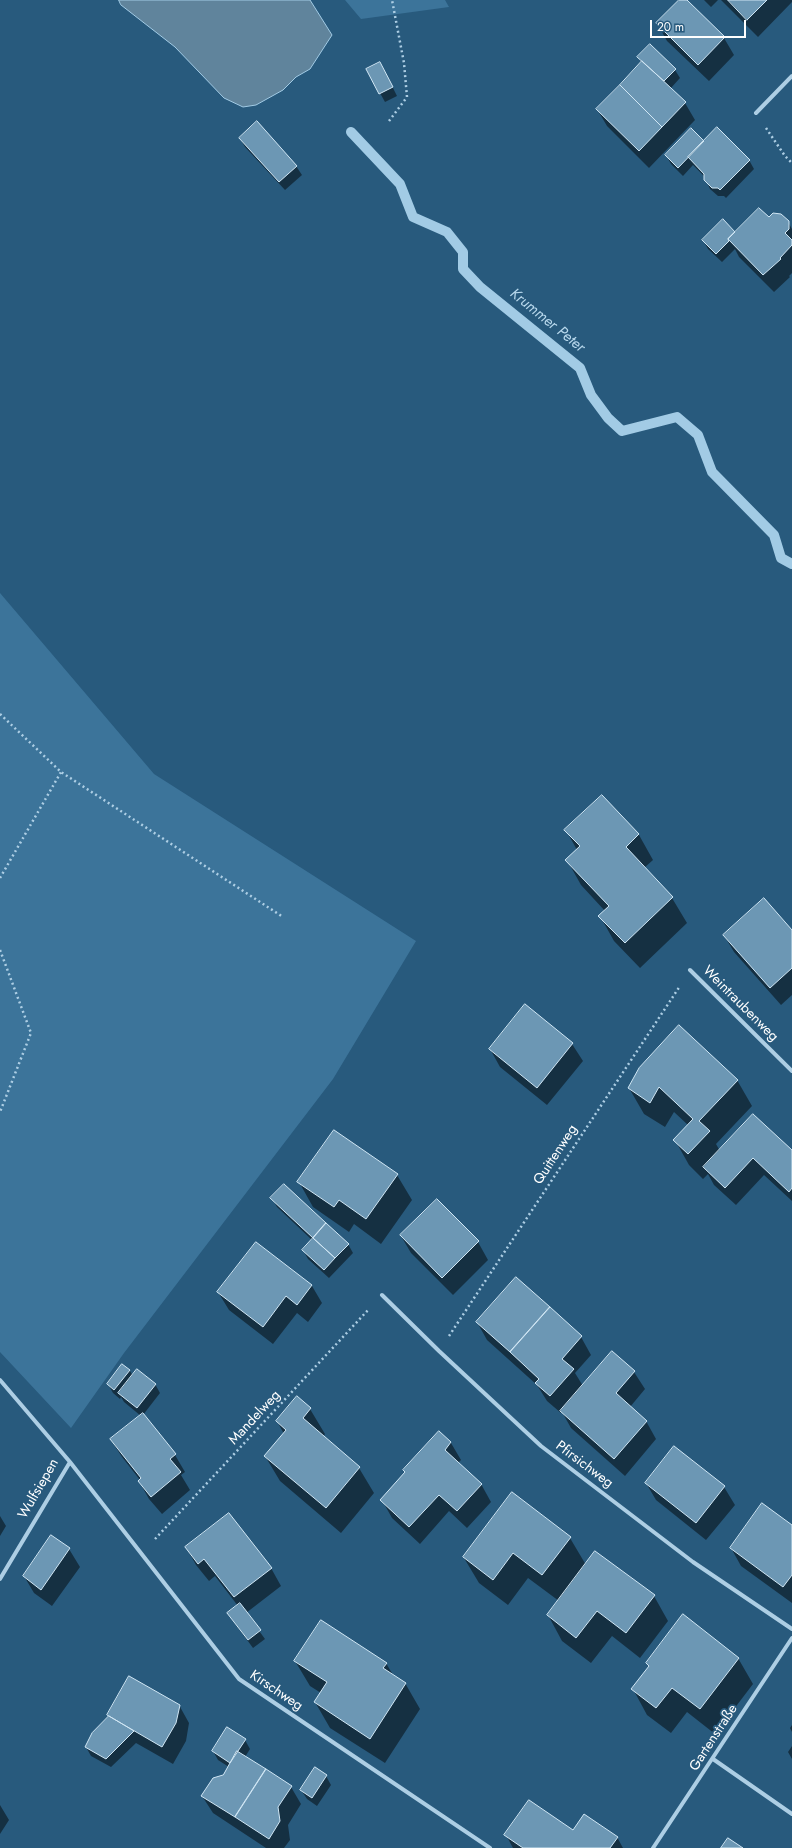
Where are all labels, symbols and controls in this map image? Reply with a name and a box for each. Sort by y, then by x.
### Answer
scale bar [652,12,748,38]
text: 20 m [657,18,684,36]
water label: Krummer Peter [506,285,588,357]
street label: Weintraubenweg [699,963,781,1045]
street label: Quittenweg [531,1122,581,1188]
street label: Mandelweg [226,1387,284,1449]
street label: Pfirsichweg [552,1438,616,1492]
street label: Wulfsiepen [15,1456,63,1522]
street label: Kirschweg [246,1667,306,1715]
street label: Gartenstraße [686,1702,742,1774]

